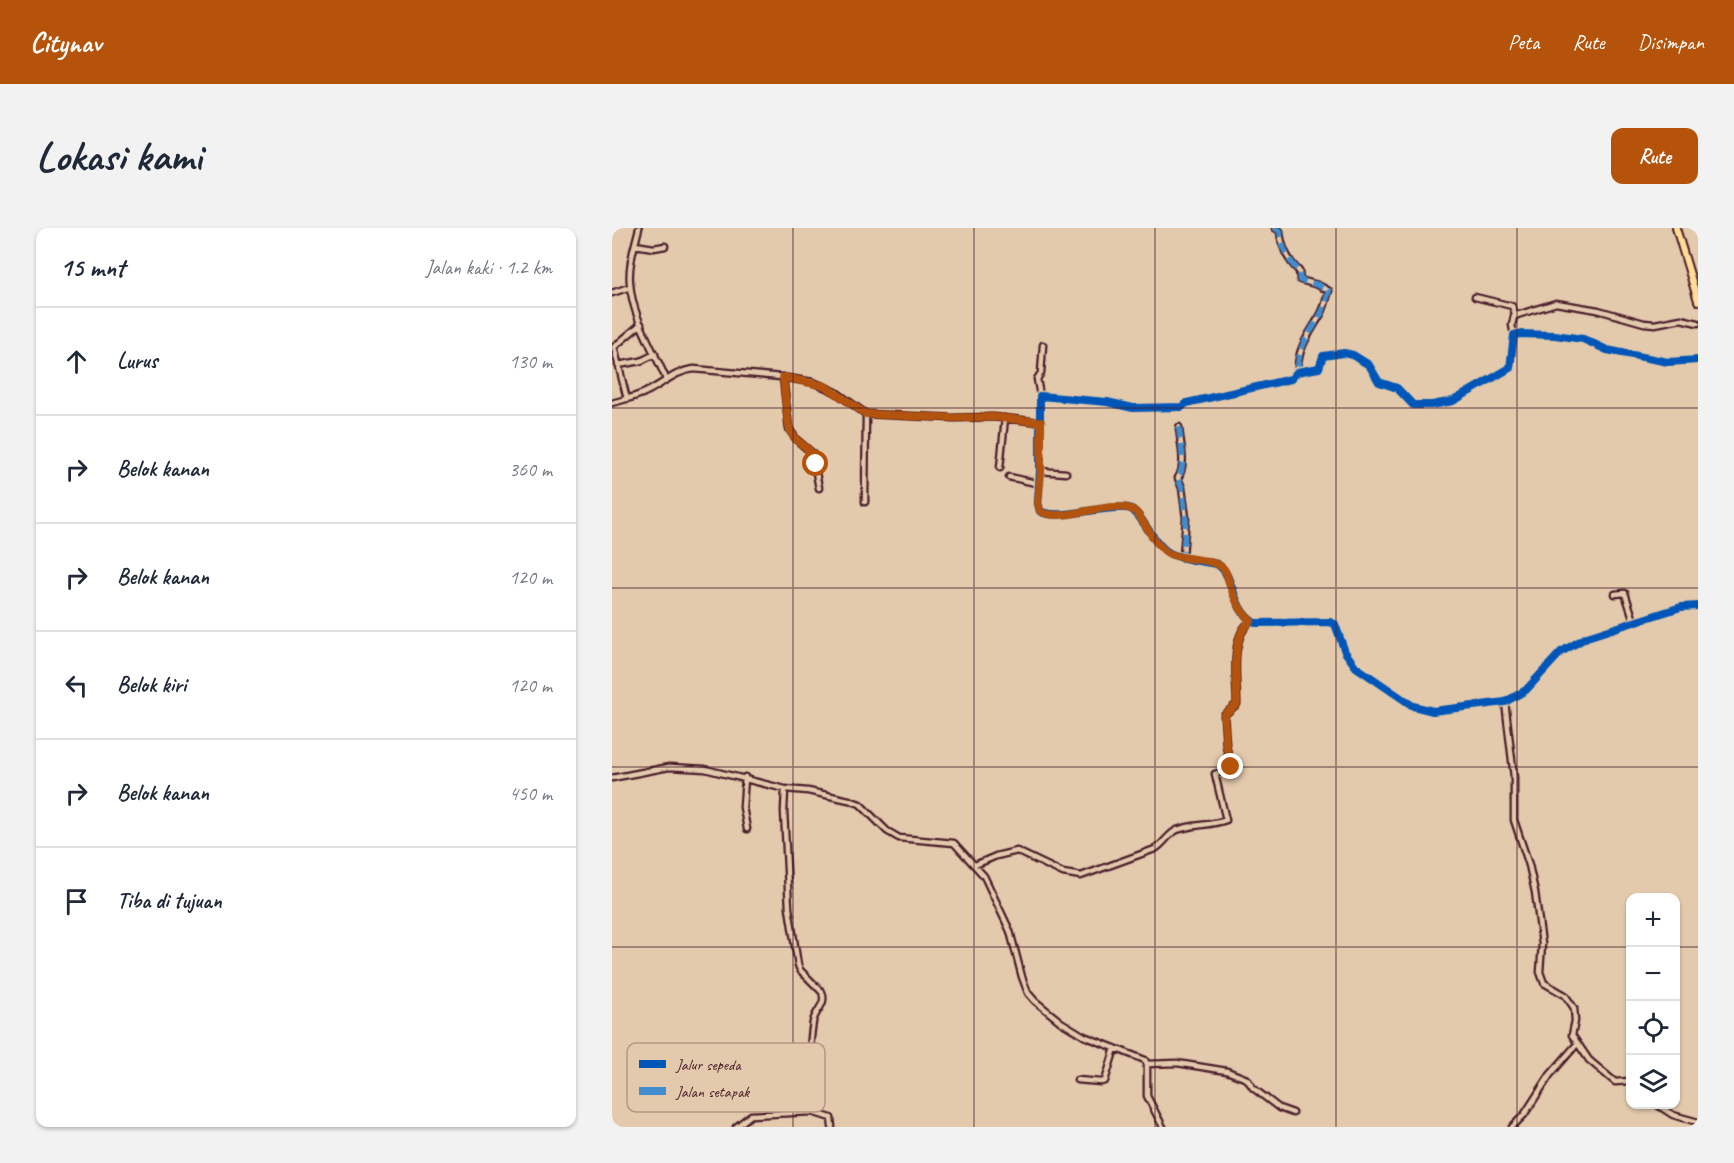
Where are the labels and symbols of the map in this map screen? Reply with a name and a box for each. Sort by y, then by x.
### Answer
route start [802,450,828,476]
route end [1217,753,1243,779]
legend [627,1043,825,1112]
text: Jalur sepeda [675,1055,742,1075]
text: Jalan setapak [675,1082,750,1102]

